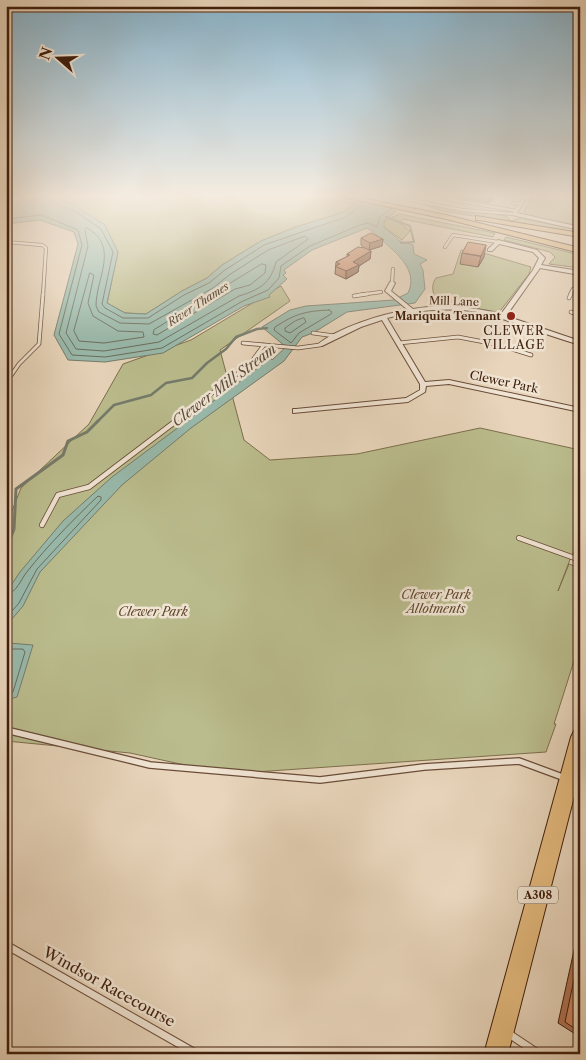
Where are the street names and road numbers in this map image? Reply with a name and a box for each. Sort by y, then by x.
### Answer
street label: Mill Lane [429,293,479,309]
street label: Clewer Park [468,367,541,396]
road number: A308 [518,886,558,904]
street label: Windsor Racecourse [39,942,179,1031]

